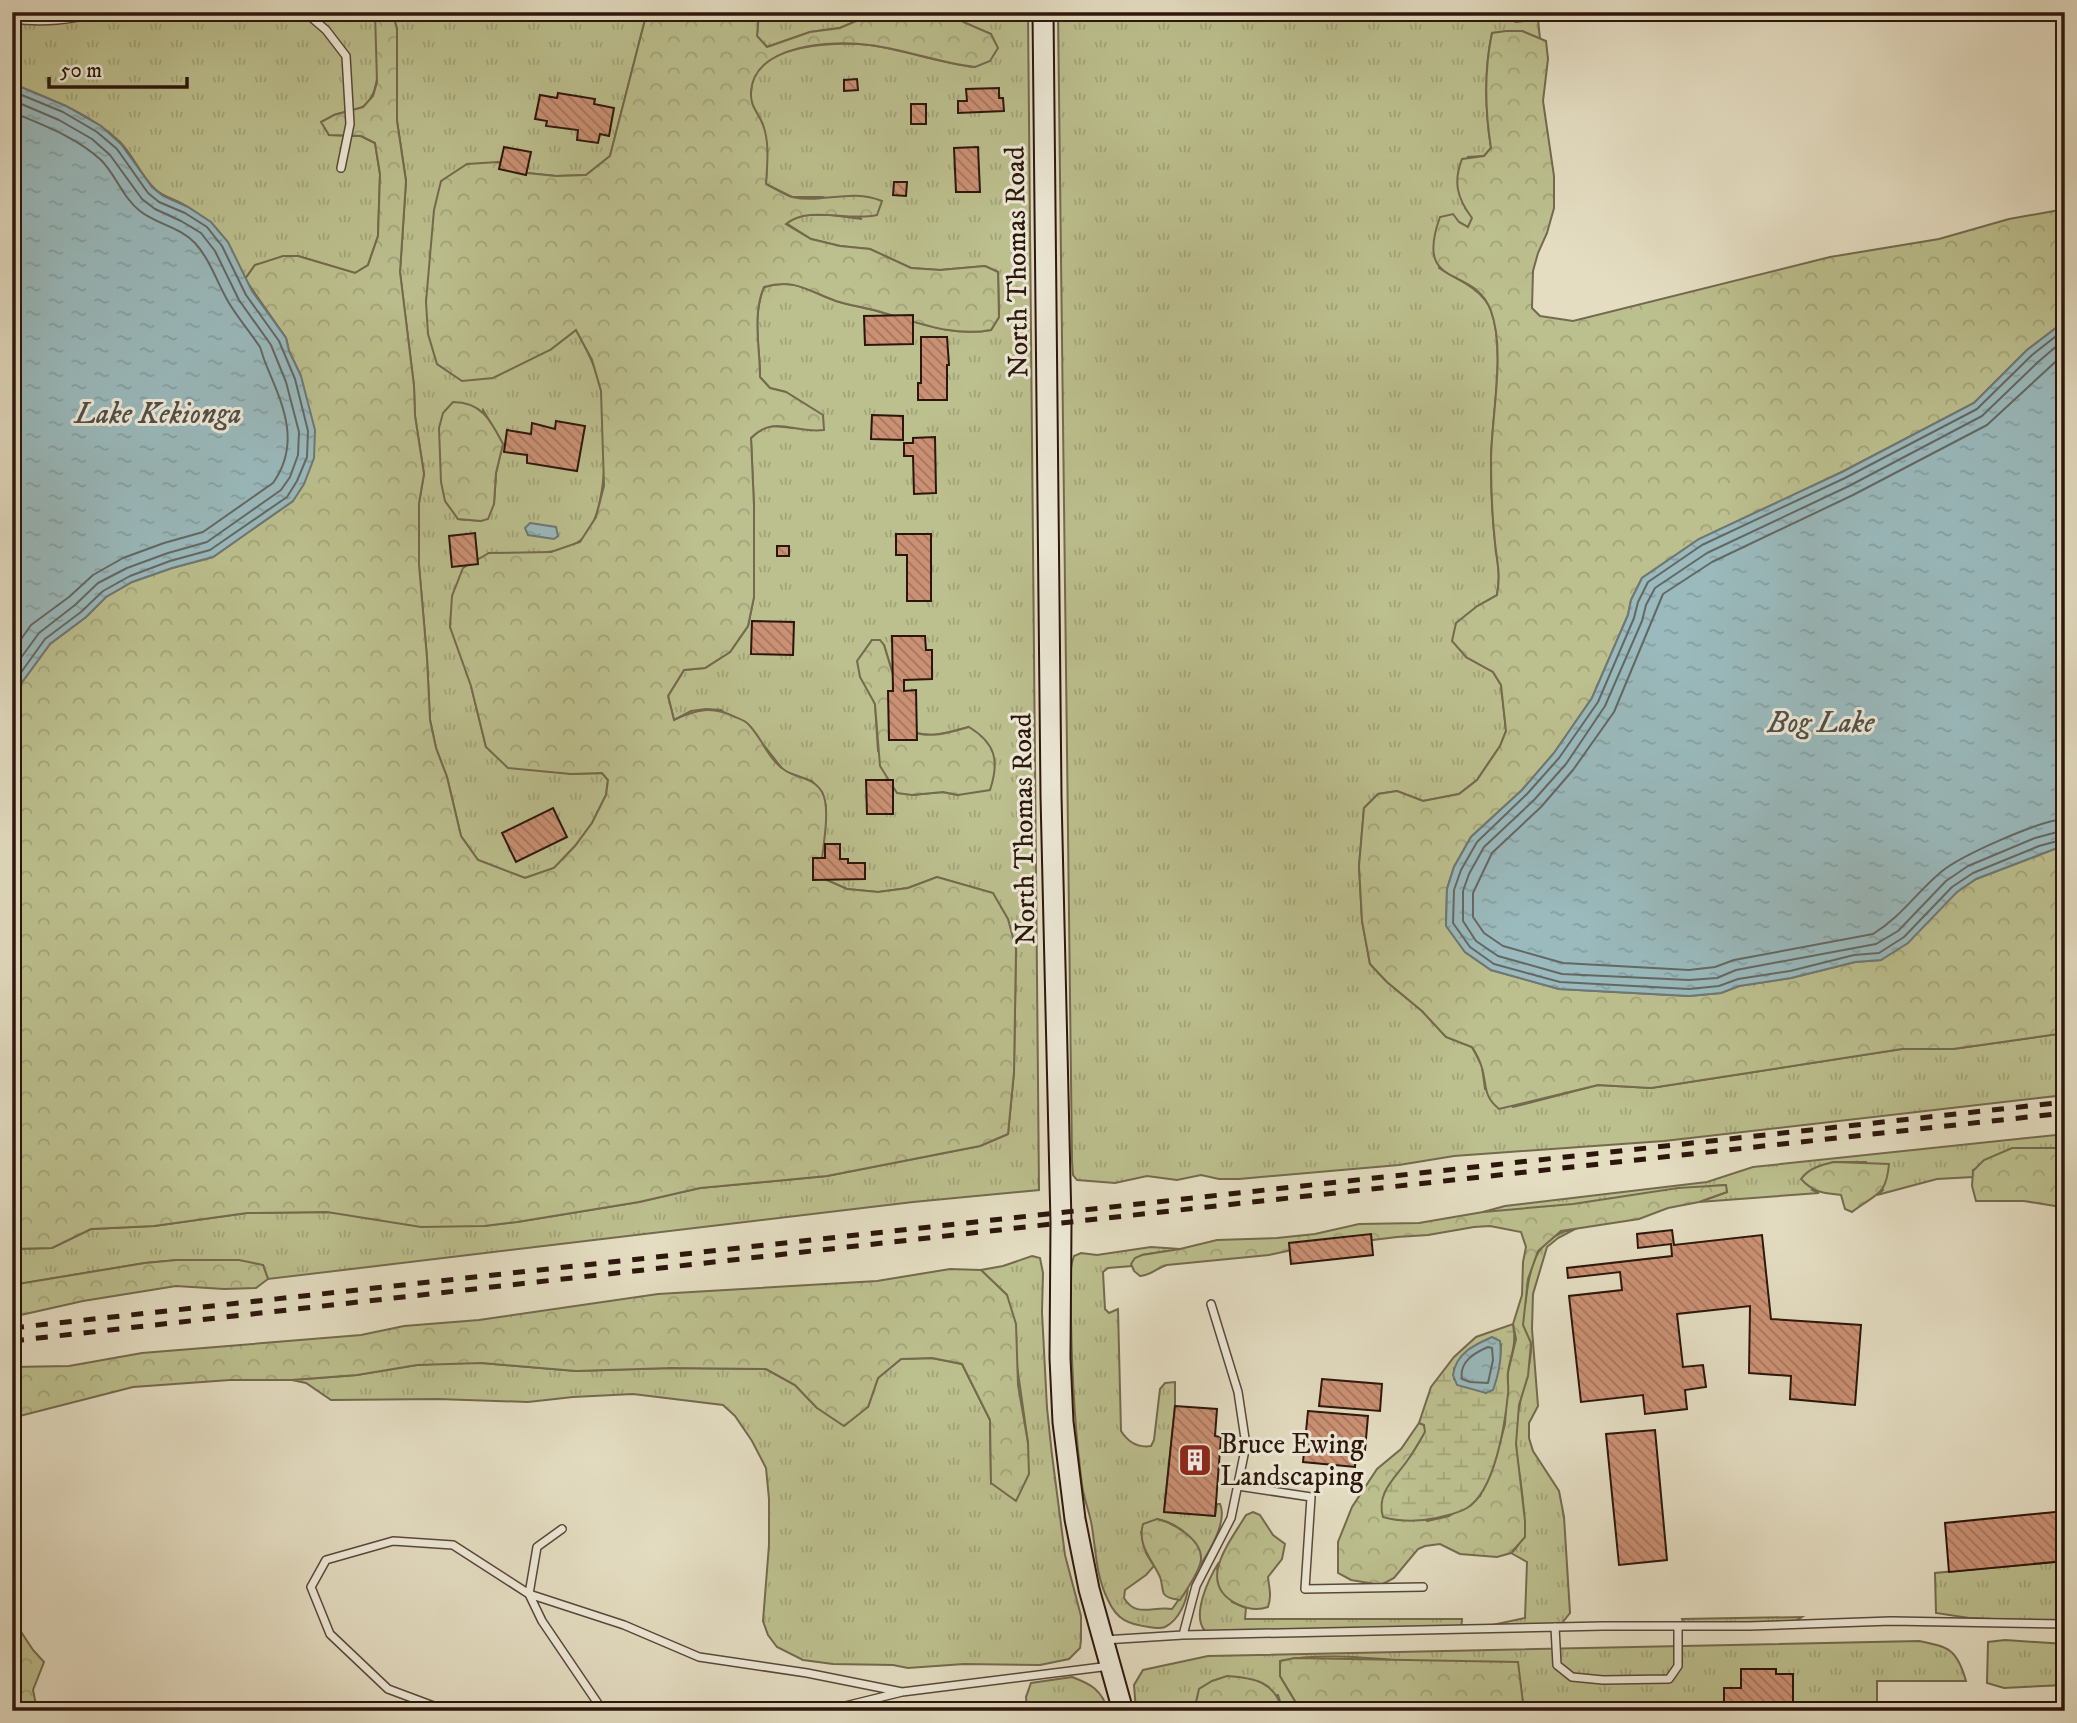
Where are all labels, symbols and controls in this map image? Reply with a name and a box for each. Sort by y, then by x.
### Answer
scale bar [49,46,187,90]
text: 50 m [60,58,102,84]
street label: North Thomas Road [997,146,1037,378]
water label: Lake Kekionga [73,396,241,433]
water label: Bog Lake [1766,705,1875,742]
street label: North Thomas Road [1004,713,1044,945]
place label: Bruce Ewing Landscaping [1220,1427,1364,1494]
building icon: Bruce Ewing Landscaping [1176,1441,1214,1479]

